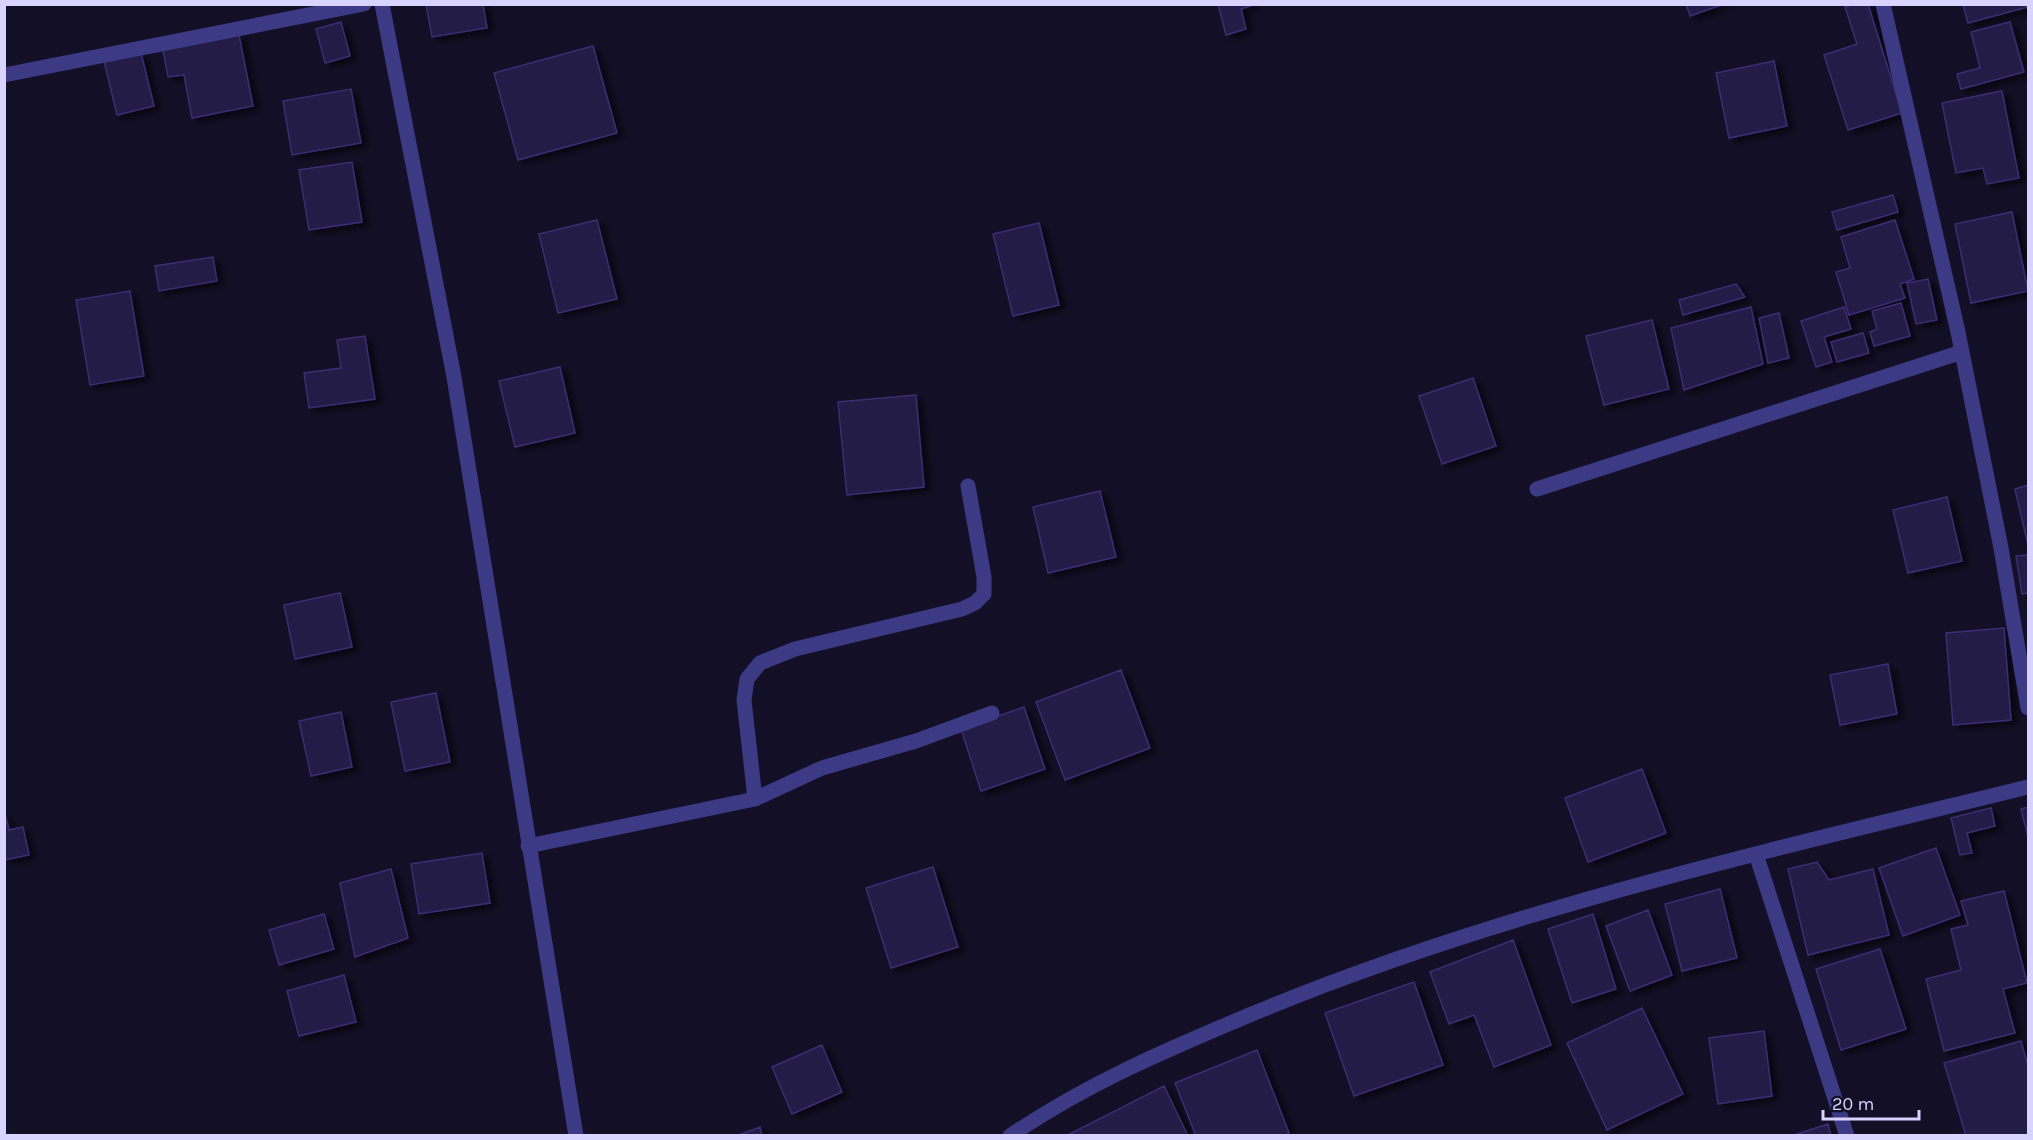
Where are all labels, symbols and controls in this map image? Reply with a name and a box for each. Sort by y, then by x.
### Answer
scale bar [1823,1083,1919,1121]
text: 20 m [1832,1093,1874,1115]

